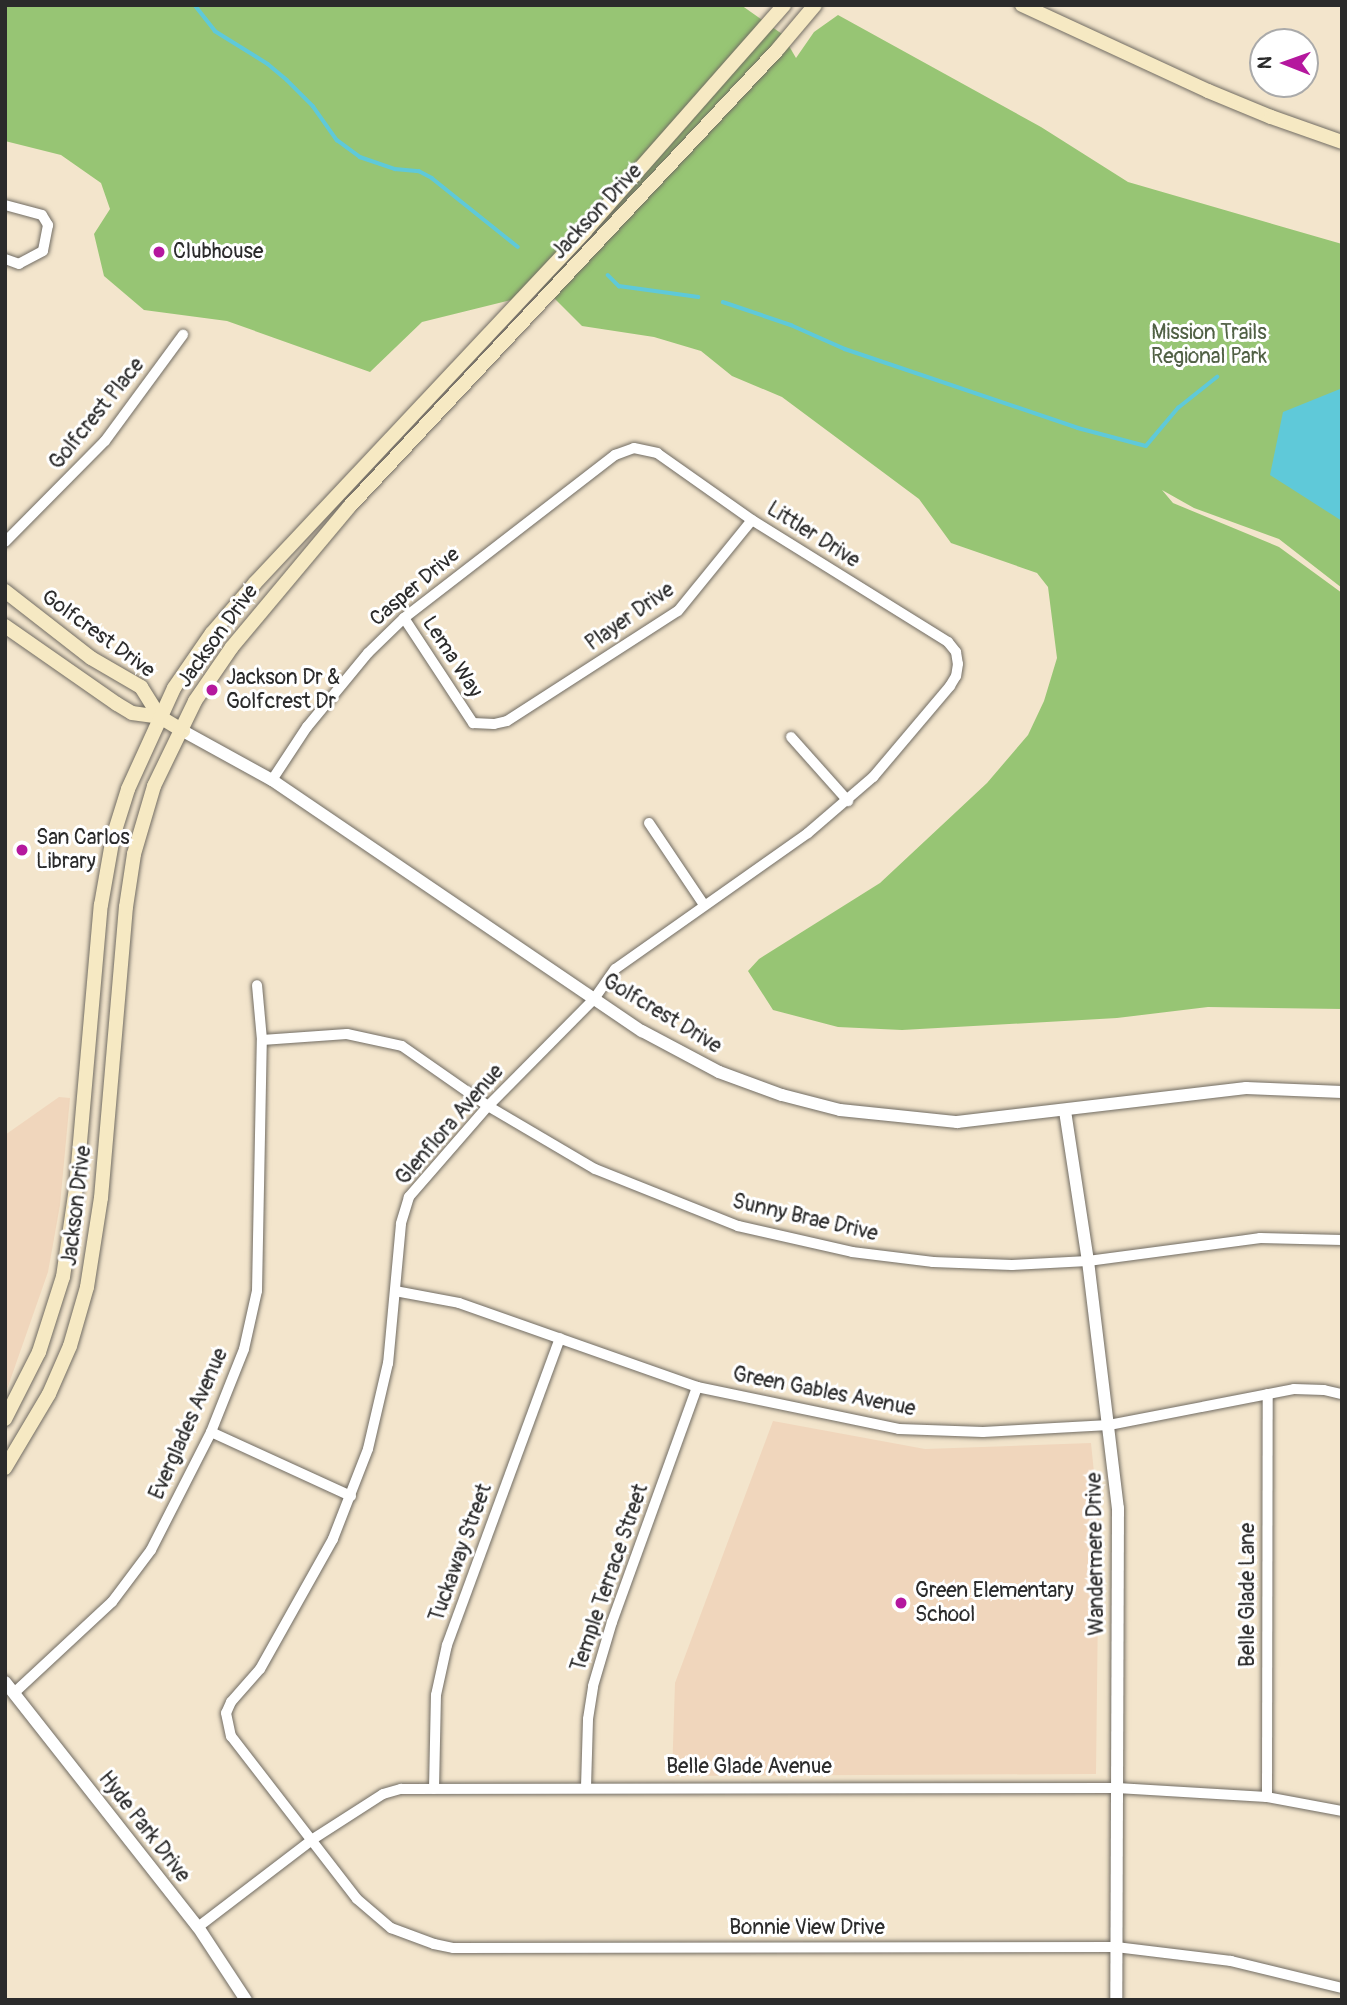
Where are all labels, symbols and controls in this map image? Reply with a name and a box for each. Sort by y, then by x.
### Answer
north arrow [1249,28,1319,98]
text: N [1253,56,1277,69]
street label: Jackson Drive [547,159,647,265]
place label: Clubhouse [173,239,263,265]
marker: Clubhouse [151,244,167,260]
park label: Mission Trails Regional Park [1151,320,1267,370]
street label: Golfcrest Place [44,353,150,475]
street label: Littler Drive [762,497,864,573]
street label: Casper Drive [365,542,465,632]
street label: Player Drive [581,577,679,657]
street label: Jackson Drive [172,580,264,692]
street label: Golfcrest Drive [36,584,160,684]
street label: Lema Way [416,612,488,702]
place label: Jackson Dr & Golfcrest Dr [226,665,341,715]
marker: Jackson Dr & Golfcrest Dr [204,682,220,698]
place label: San Carlos Library [36,825,130,875]
marker: San Carlos Library [14,842,30,858]
street label: Golfcrest Drive [598,969,726,1059]
street label: Glenflora Avenue [391,1059,509,1191]
street label: Jackson Drive [57,1144,97,1268]
street label: Sunny Brae Drive [730,1189,880,1247]
street label: Everglades Avenue [144,1344,234,1504]
street label: Green Gables Avenue [731,1362,917,1422]
street label: Wandermere Drive [1082,1472,1110,1636]
street label: Tuckaway Street [424,1480,498,1626]
street label: Temple Terrace Street [566,1481,654,1675]
street label: Belle Glade Lane [1235,1523,1261,1667]
place label: Green Elementary School [915,1578,1074,1628]
marker: Green Elementary School [893,1595,909,1611]
street label: Belle Glade Avenue [666,1754,832,1780]
street label: Hyde Park Drive [93,1767,195,1887]
street label: Bonnie View Drive [729,1915,885,1941]

